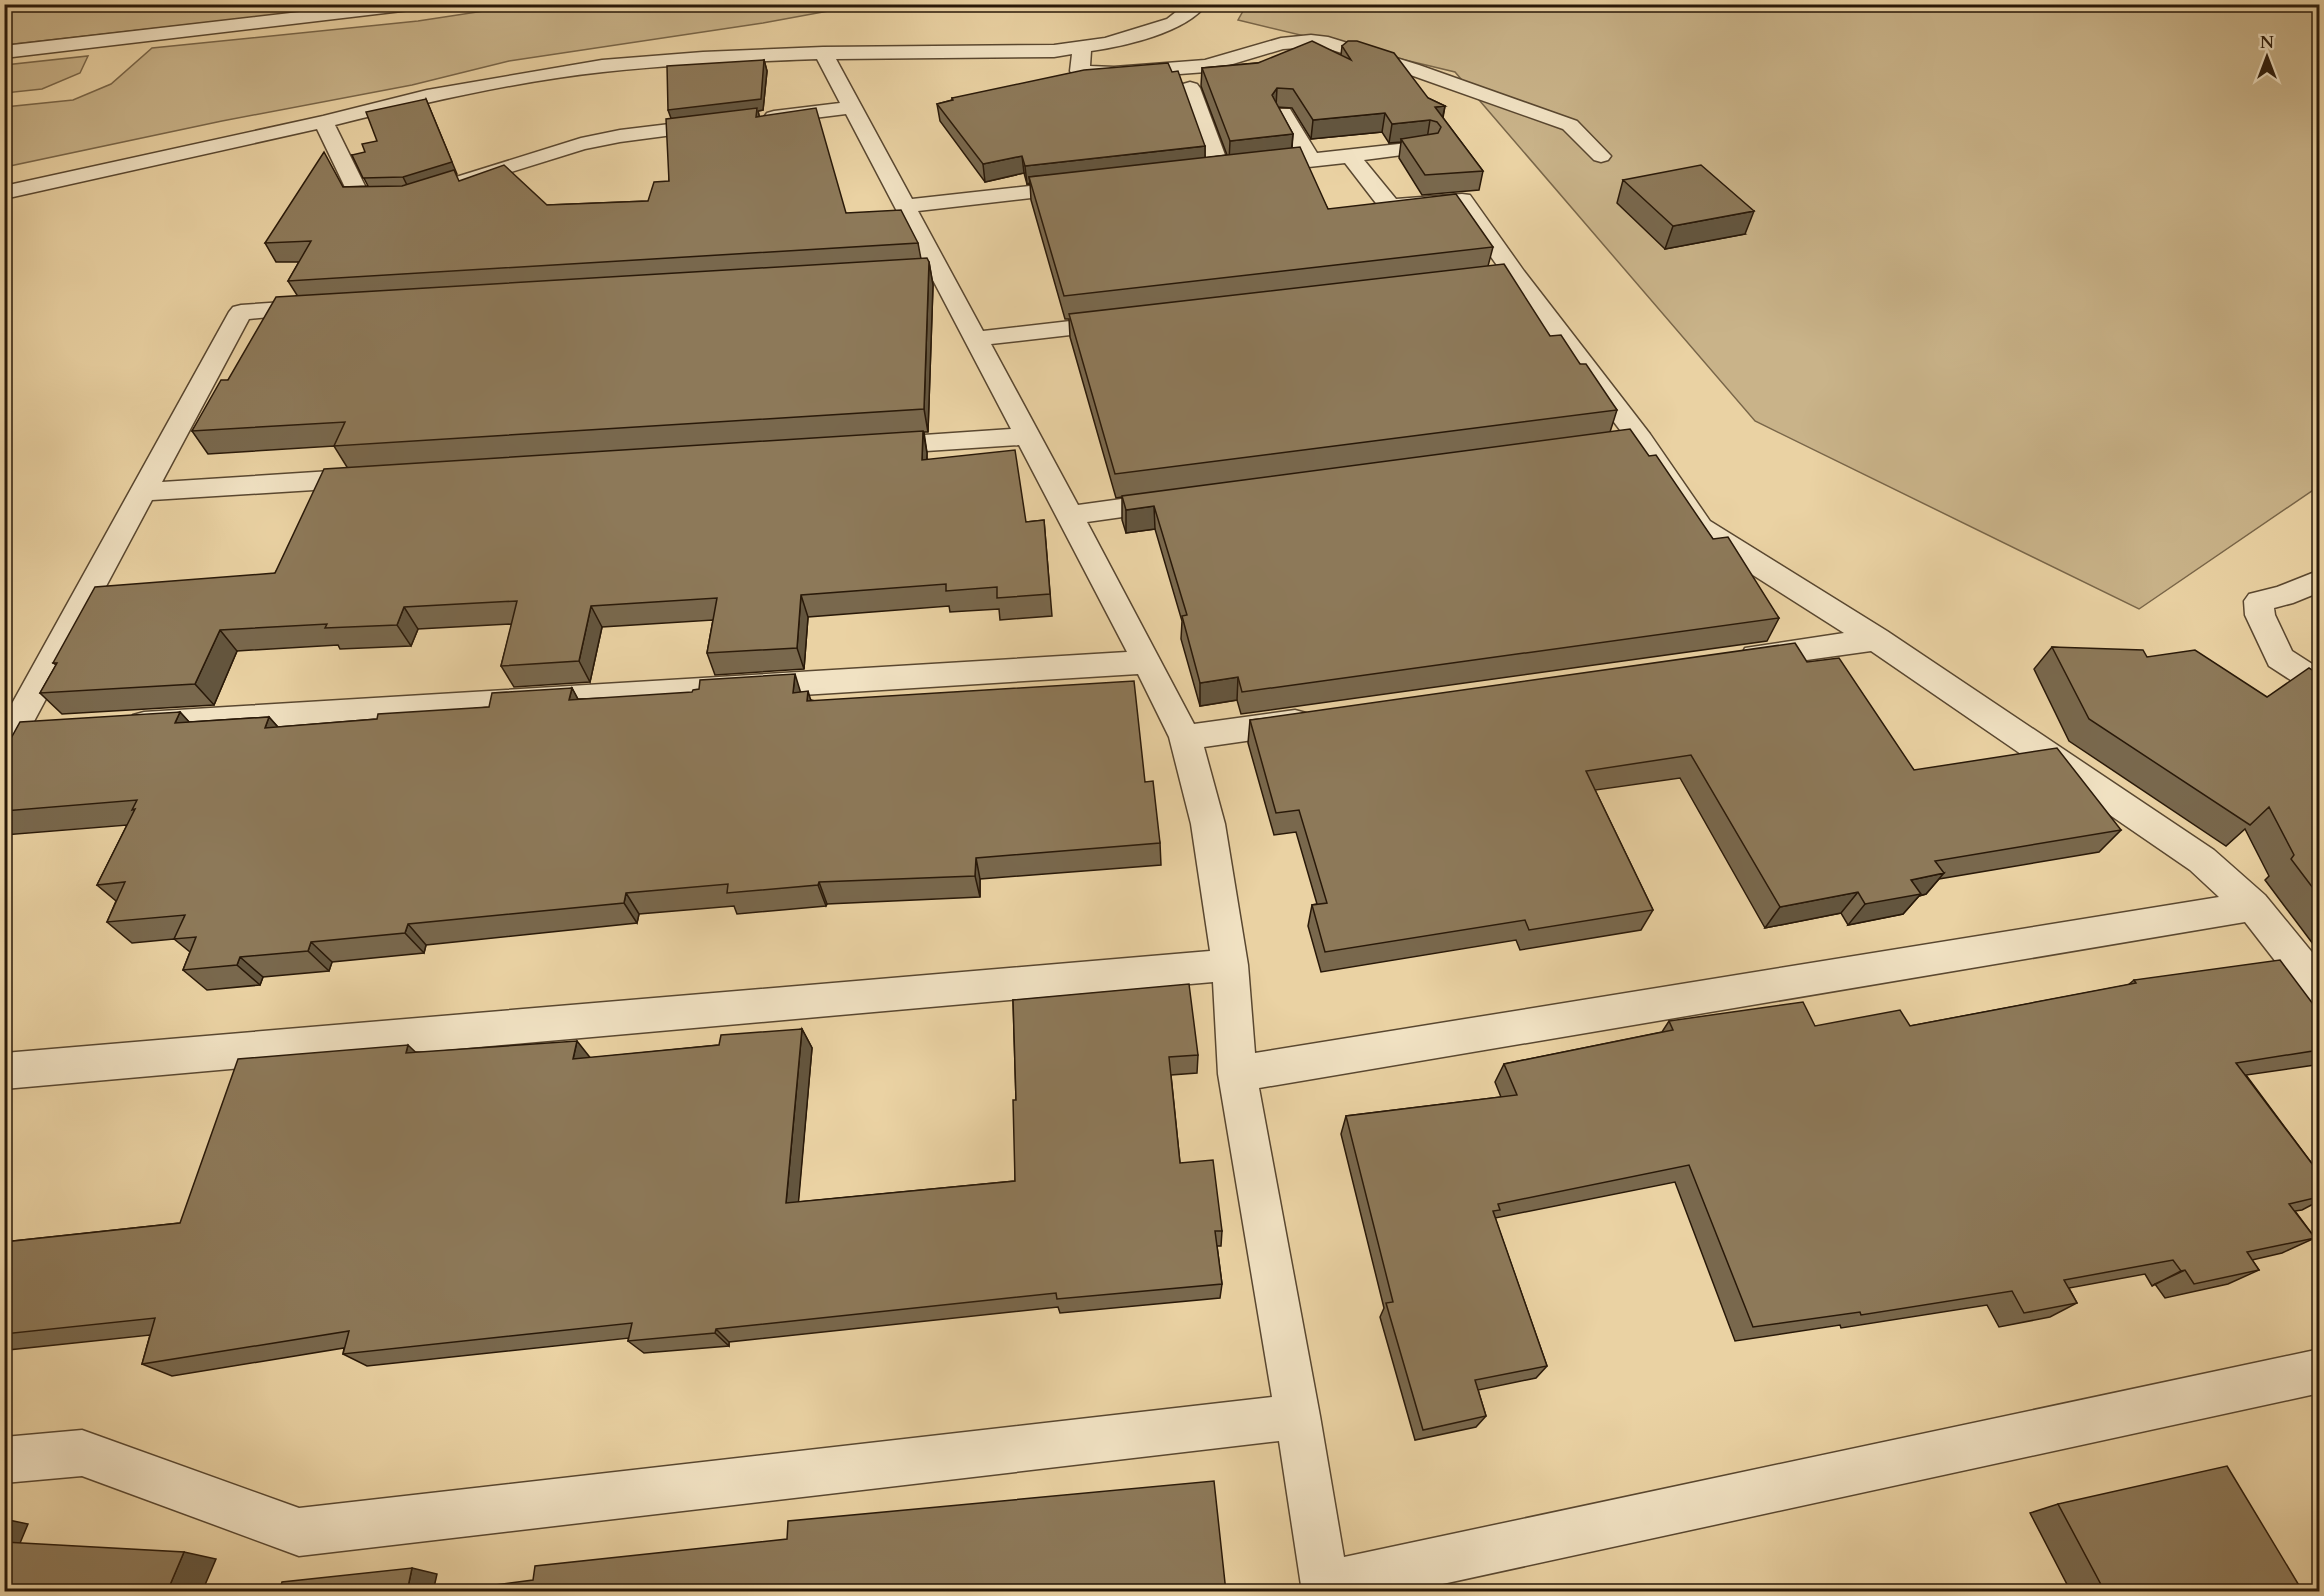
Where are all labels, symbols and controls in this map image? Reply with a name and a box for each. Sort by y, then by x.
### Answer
north arrow [2237,27,2297,87]
text: N [2260,32,2274,54]

